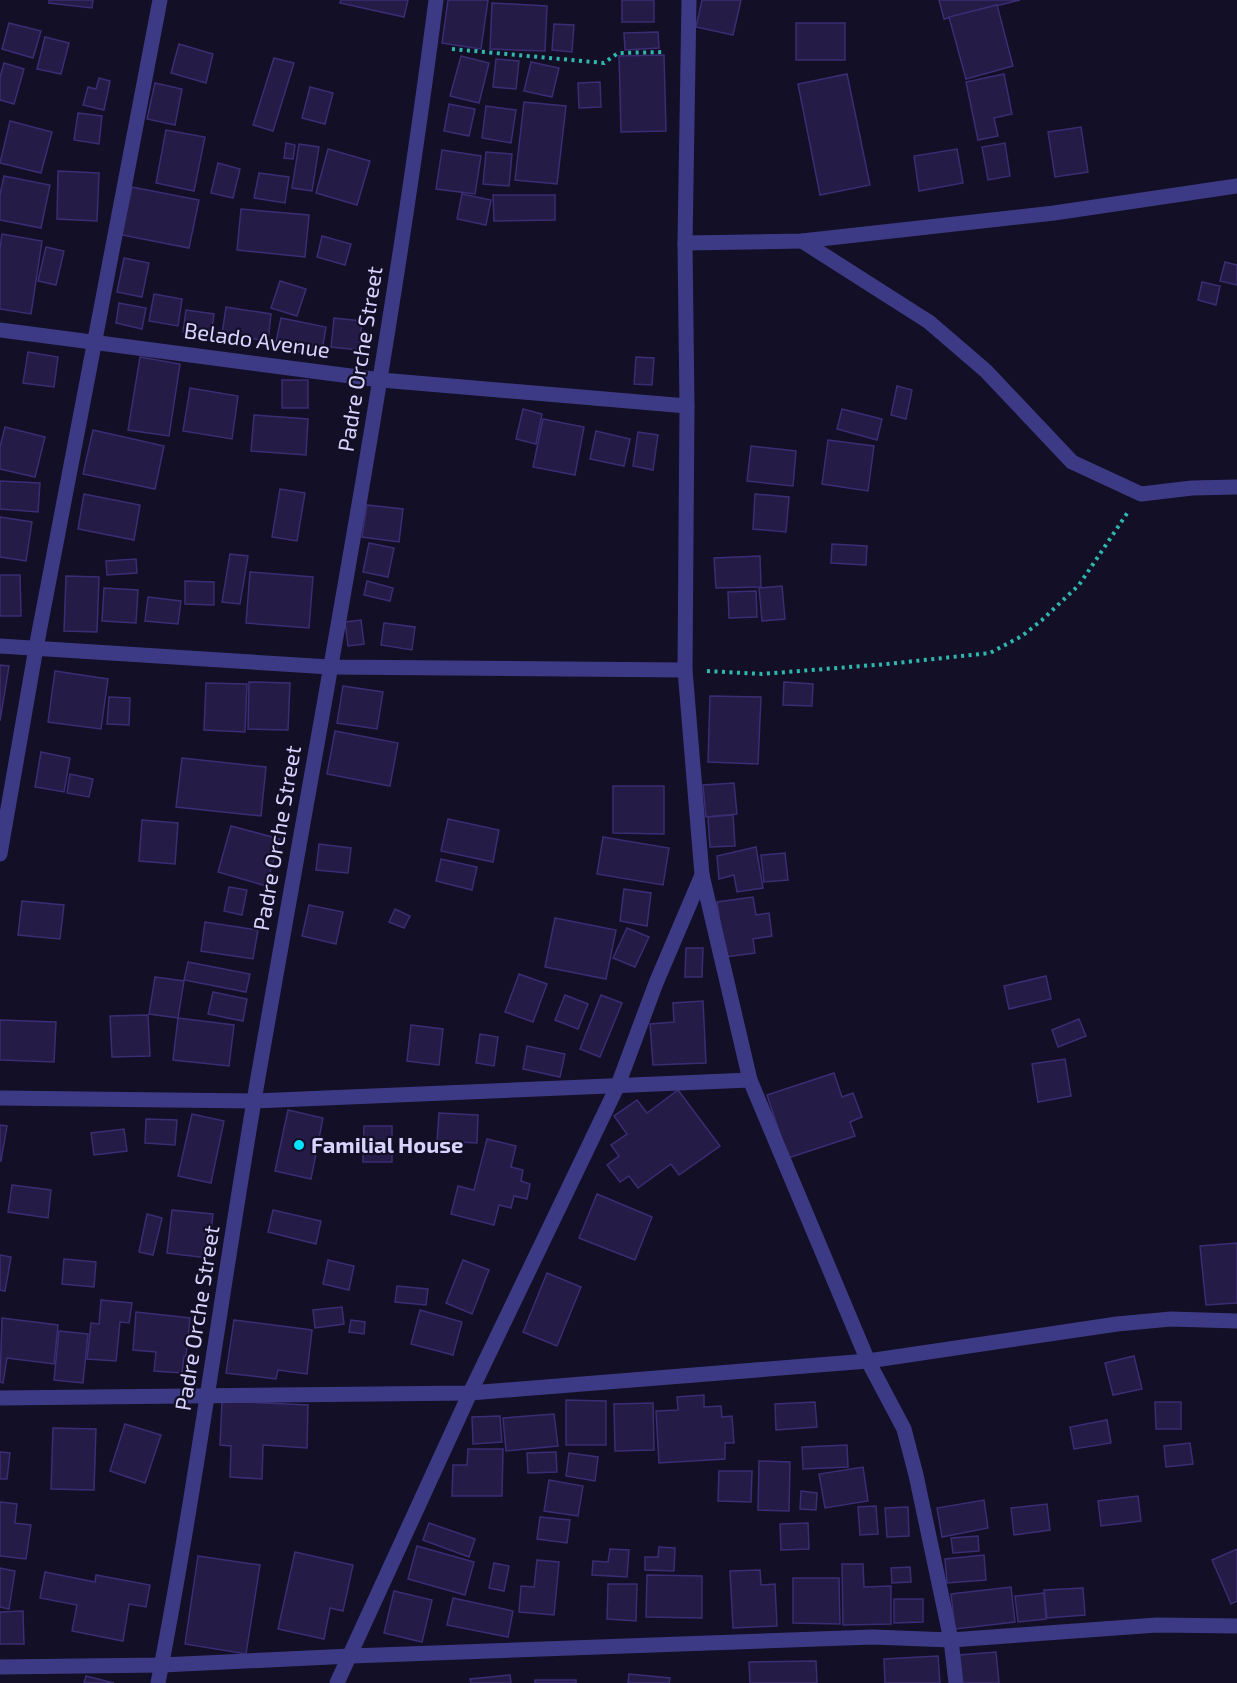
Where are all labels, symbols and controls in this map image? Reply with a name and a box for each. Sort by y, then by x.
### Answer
street label: Padre Orche Street [332,264,387,453]
street label: Belado Avenue [182,316,332,362]
street label: Padre Orche Street [247,743,305,932]
place label: Familial House [311,1131,463,1157]
marker: Familial House [292,1138,306,1152]
street label: Padre Orche Street [169,1223,224,1412]

